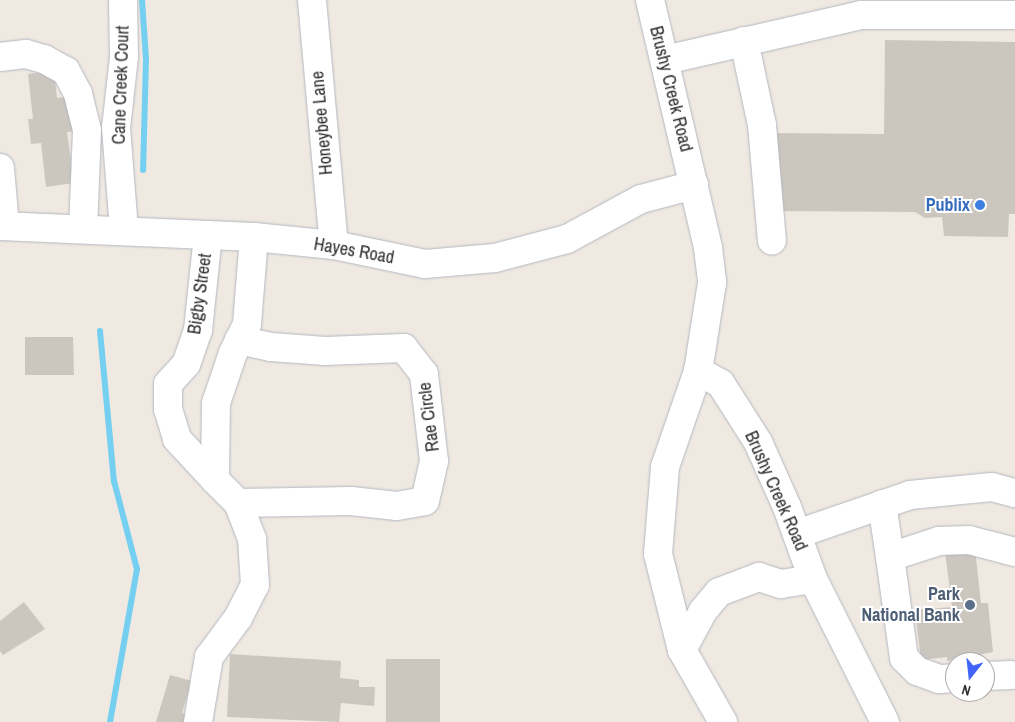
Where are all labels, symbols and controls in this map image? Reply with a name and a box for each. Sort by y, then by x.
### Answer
street label: Brushy Creek Road [645,24,697,154]
street label: Cane Creek Court [108,25,134,145]
street label: Honeybee Lane [307,70,337,176]
place label: Publix [926,194,970,216]
marker: Publix [974,199,986,211]
street label: Hayes Road [312,233,396,269]
street label: Bigby Street [184,252,216,336]
street label: Rae Circle [414,381,444,453]
street label: Brushy Creek Road [740,428,812,554]
place label: Park National Bank [862,584,960,626]
marker: Park National Bank [964,599,976,611]
north arrow [945,652,995,702]
text: N [960,681,973,700]

